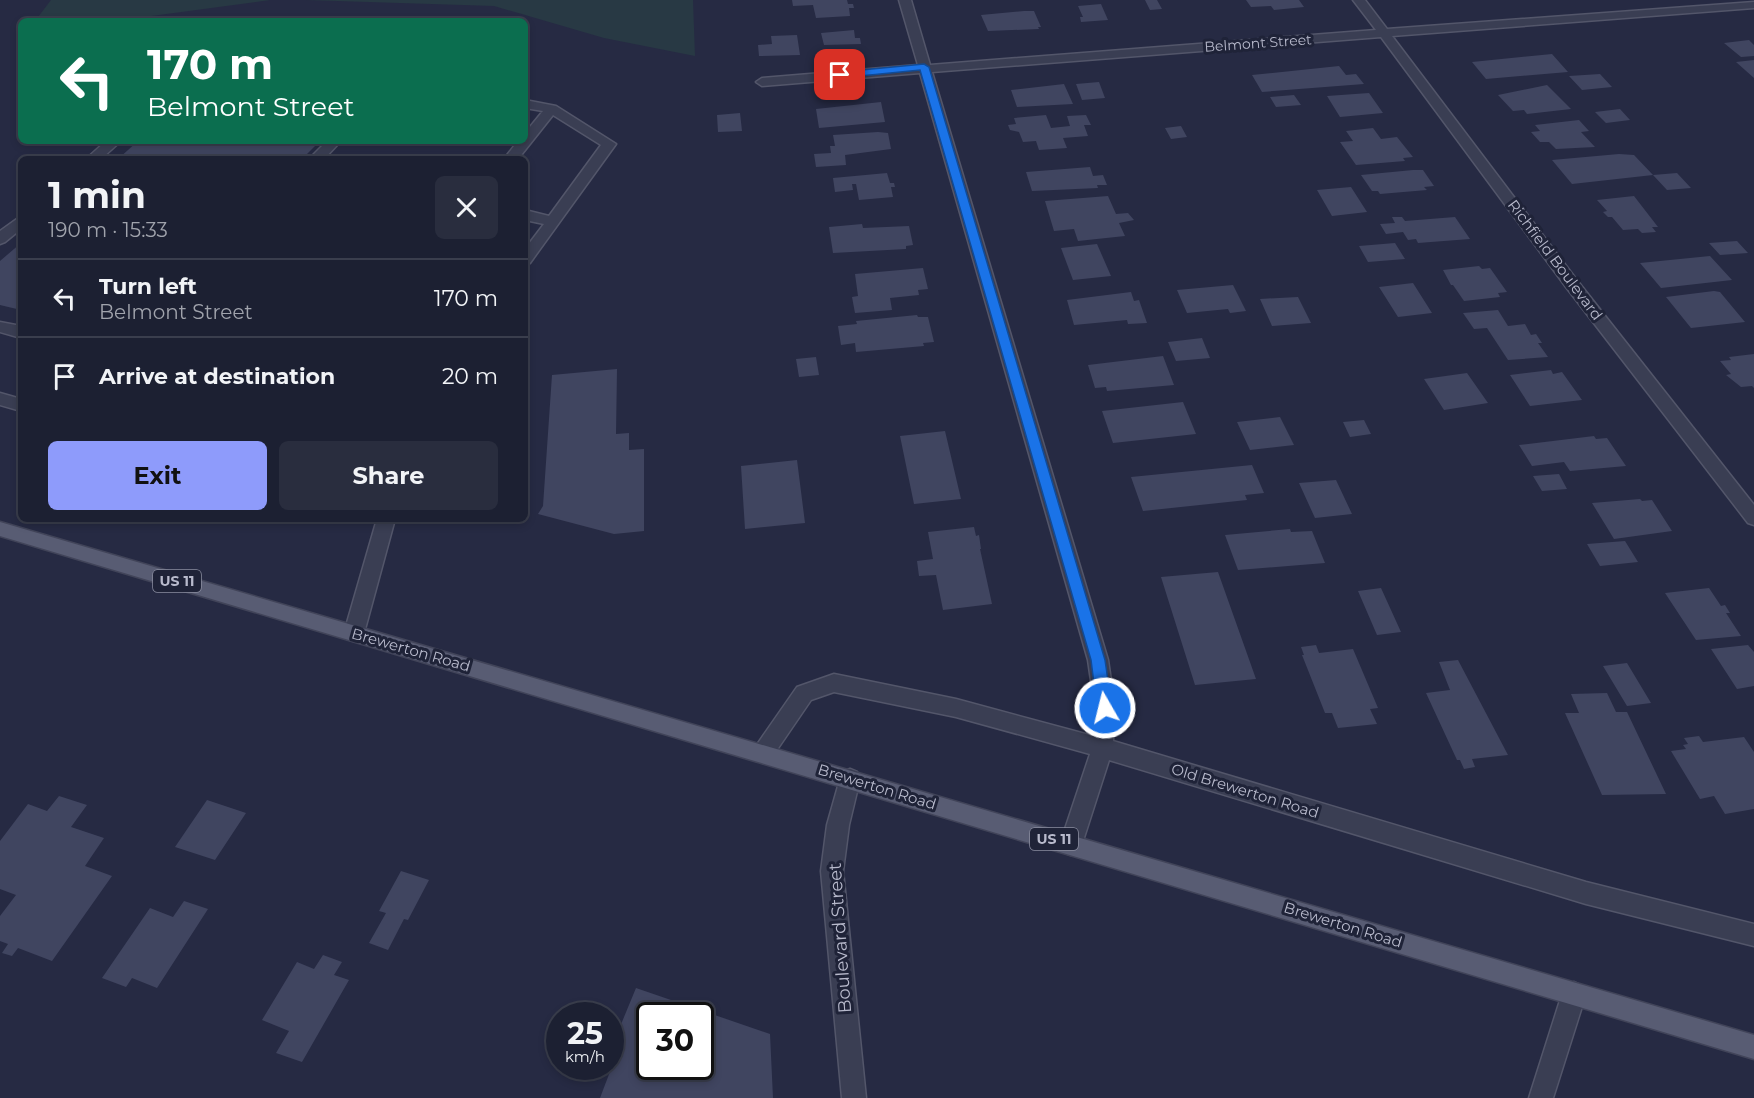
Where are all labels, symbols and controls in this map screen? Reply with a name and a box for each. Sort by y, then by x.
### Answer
street label: Belmont Street [1204,30,1313,56]
text: 170 m [147,38,273,90]
icon: left [48,42,126,120]
pin [814,49,865,100]
icon: arrive [823,58,856,91]
text: Belmont Street [147,90,354,123]
text: 1 min [48,173,146,217]
button: close [435,176,498,239]
street label: Richfield Boulevard [1504,196,1607,324]
text: 190 m · 15:33 [48,218,168,242]
text: Turn left [99,273,197,300]
icon: left [48,282,81,315]
text: 170 m [434,285,498,312]
text: Belmont Street [99,300,253,324]
icon: arrive [48,360,81,393]
text: Arrive at destination [99,363,335,390]
text: 20 m [442,363,498,390]
button: Exit [48,441,267,510]
button: Share [279,441,498,510]
road number: US 11 [153,570,201,592]
street label: Brewerton Road [349,623,473,676]
position arrow [1073,676,1137,740]
street label: Brewerton Road [816,759,939,814]
street label: Old Brewerton Road [1169,759,1321,822]
road number: US 11 [1030,828,1078,850]
street label: Boulevard Street [824,862,856,1014]
street label: Brewerton Road [1282,897,1405,952]
speed limit sign: 30 [636,1002,714,1080]
text: 25 [567,1015,603,1052]
text: km/h [565,1047,605,1066]

